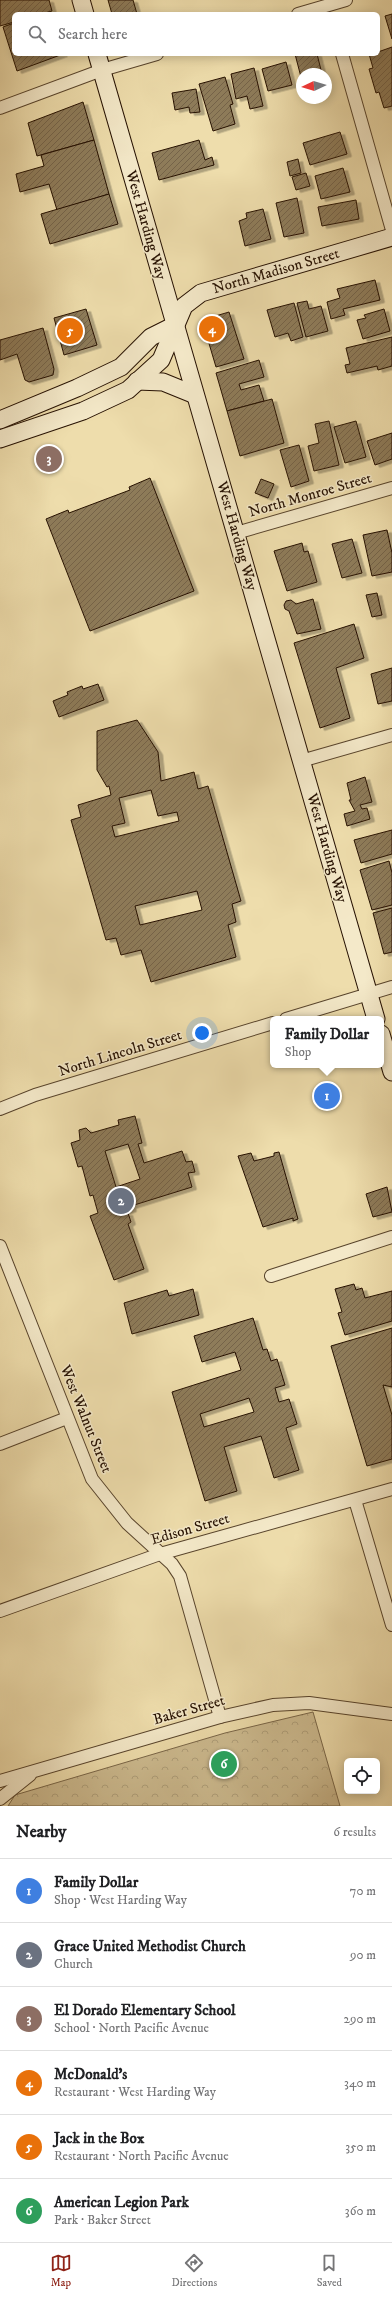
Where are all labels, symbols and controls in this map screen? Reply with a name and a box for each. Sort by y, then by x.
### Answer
search box [12,12,380,56]
icon: search [26,23,48,45]
text: Search here [58,25,127,44]
north arrow [296,68,332,104]
street label: West Harding Way [121,167,171,283]
street label: North Madison Street [210,244,342,298]
pin: 4 [199,314,225,344]
pin: 5 [57,316,83,346]
pin: 3 [36,444,62,474]
street label: North Monroe Street [246,468,374,522]
street label: West Harding Way [212,478,262,594]
street label: West Harding Way [302,790,352,906]
popup [270,1016,384,1068]
your location [192,1023,212,1043]
street label: North Lincoln Street [56,1025,184,1081]
text: Family Dollar [285,1025,369,1044]
text: Shop [285,1044,311,1060]
pin: 1 [314,1081,340,1111]
pin: 2 [108,1186,134,1216]
street label: West Walnut Street [55,1361,116,1476]
street label: Edison Street [149,1509,232,1549]
street label: Baker Street [151,1691,227,1729]
pin: 6 [211,1749,237,1779]
map controls [344,1758,380,1794]
button: locate [344,1758,380,1794]
text: Nearby [16,1821,66,1843]
text: 6 results [333,1824,376,1840]
text: Family Dollar [54,1873,138,1892]
text: 1 [27,1883,31,1899]
text: 70 m [350,1883,376,1899]
text: Shop · West Harding Way [54,1892,187,1908]
text: Grace United Methodist Church [54,1937,246,1956]
text: 2 [26,1947,32,1963]
text: 90 m [350,1947,376,1963]
text: Church [54,1956,93,1972]
text: El Dorado Elementary School [54,2001,235,2020]
text: 3 [27,2011,31,2027]
text: 290 m [344,2011,376,2027]
text: School · North Pacific Avenue [54,2020,209,2036]
text: McDonald's [54,2065,127,2084]
text: 4 [25,2075,33,2091]
text: 340 m [344,2075,376,2091]
text: Restaurant · West Harding Way [54,2084,216,2100]
text: Jack in the Box [54,2129,144,2148]
text: 5 [26,2139,32,2155]
text: 350 m [345,2139,376,2155]
text: Restaurant · North Pacific Avenue [54,2148,229,2164]
text: American Legion Park [54,2193,189,2212]
text: 6 [26,2203,32,2219]
text: 360 m [345,2203,376,2219]
text: Park · Baker Street [54,2212,151,2228]
tab: Map [50,2252,72,2290]
tab: Directions [172,2252,217,2290]
tab: Saved [317,2252,342,2290]

